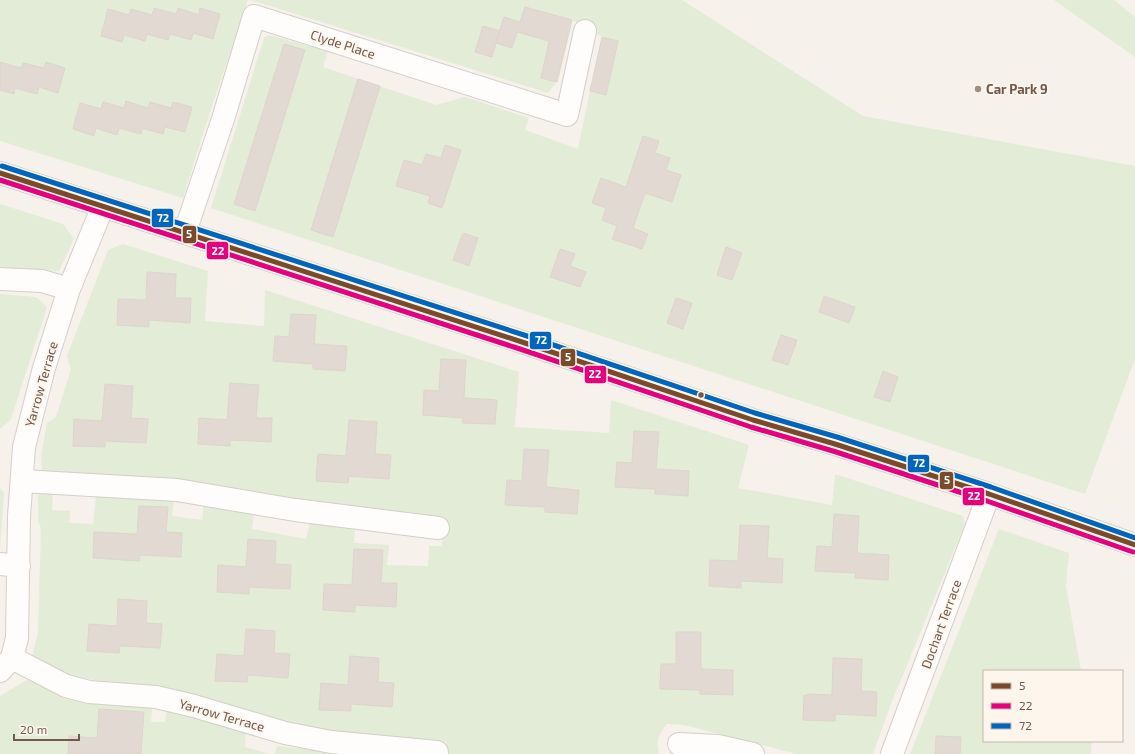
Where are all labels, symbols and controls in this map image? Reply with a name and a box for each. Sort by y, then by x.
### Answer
street label: Clyde Place [309,26,377,62]
place label: Car Park 9 [986,81,1048,97]
marker: Car Park 9 [973,84,983,94]
line badge: 72 [151,208,174,228]
text: 72 [157,211,169,224]
line badge: 5 [182,225,197,244]
text: 5 [186,227,192,240]
line badge: 22 [206,241,229,260]
text: 22 [212,244,224,257]
line badge: 72 [529,331,552,350]
text: 72 [535,333,547,346]
street label: Yarrow Terrace [21,339,61,429]
line badge: 5 [560,348,576,367]
text: 5 [565,350,571,363]
line badge: 22 [584,365,607,384]
text: 22 [589,367,601,380]
unlabelled marker [696,390,706,400]
line badge: 72 [907,454,930,473]
text: 72 [913,456,925,469]
line badge: 5 [939,471,954,490]
text: 5 [944,473,950,486]
line badge: 22 [962,487,985,506]
text: 22 [968,489,980,502]
street label: Dochart Terrace [917,577,965,671]
legend [983,670,1123,742]
text: 5 [1019,678,1025,692]
street label: Yarrow Terrace [177,695,267,735]
text: 22 [1019,698,1033,712]
scale bar [14,716,79,742]
text: 72 [1019,718,1032,732]
text: 20 m [20,722,47,736]

